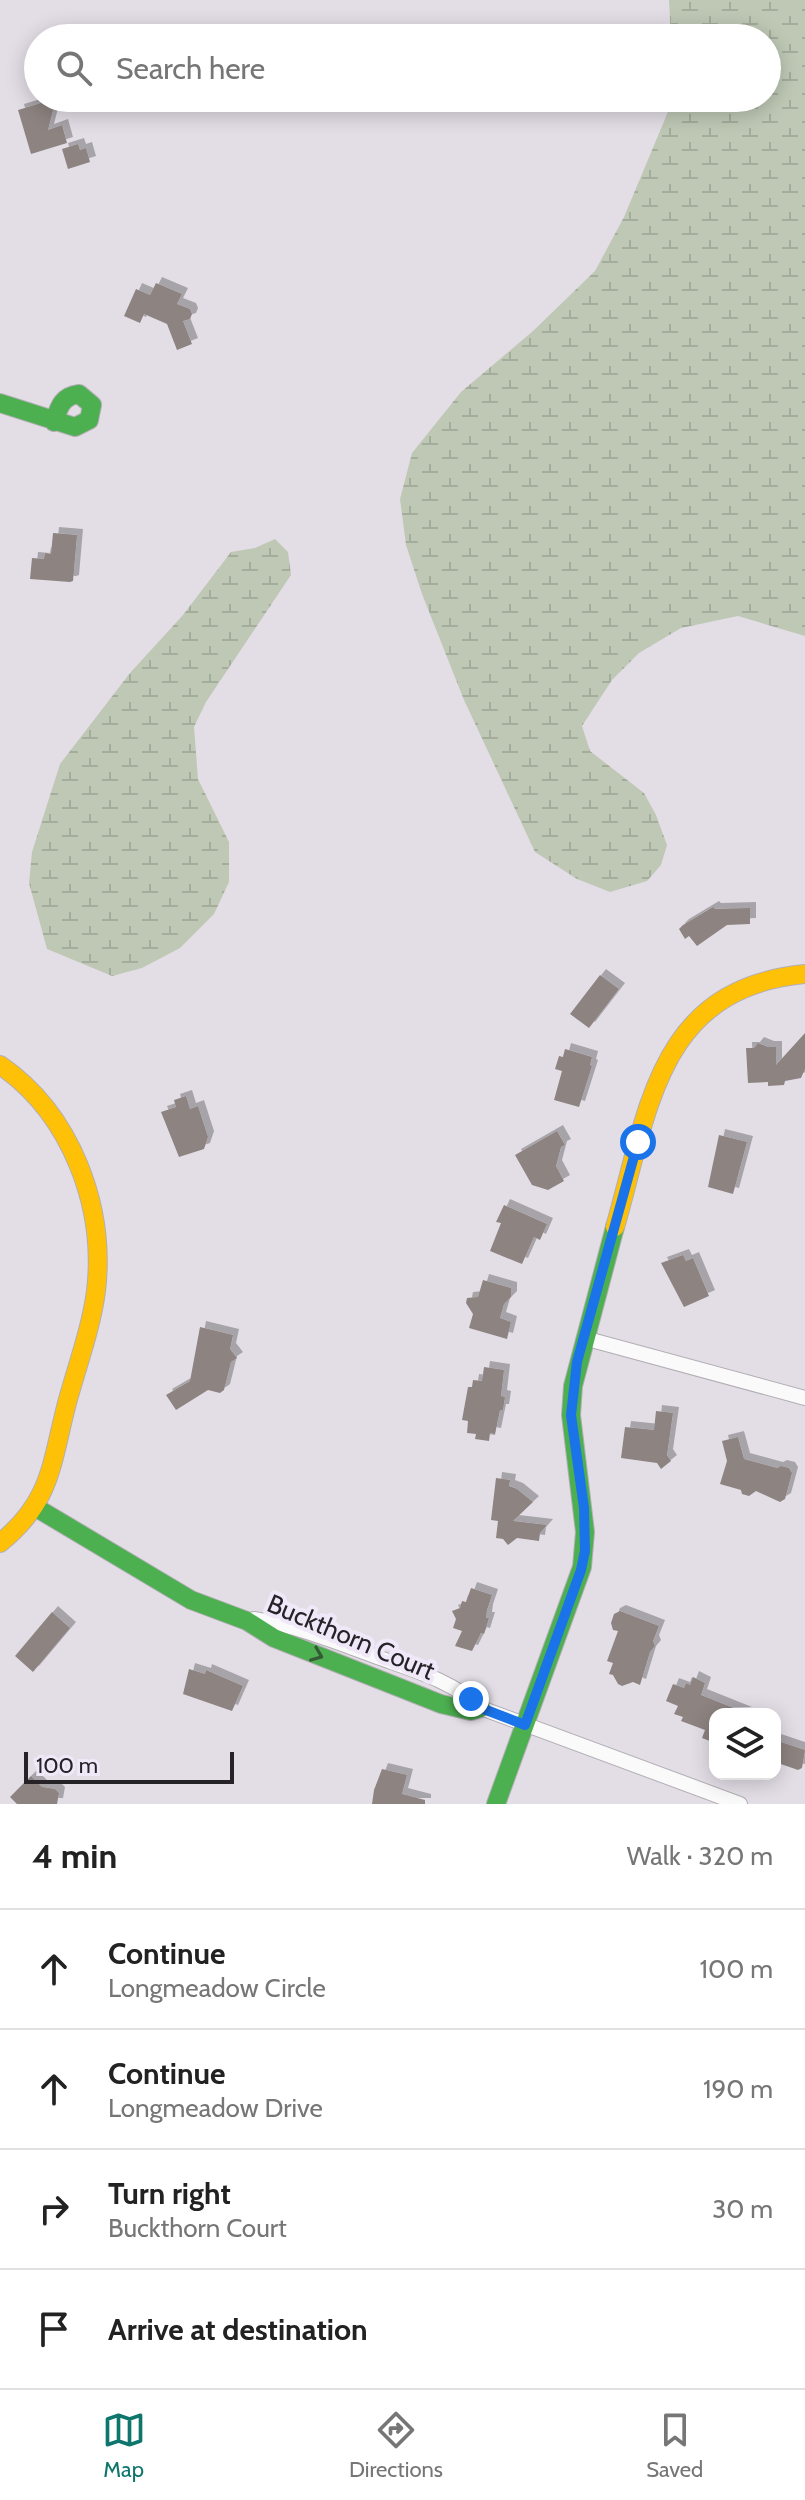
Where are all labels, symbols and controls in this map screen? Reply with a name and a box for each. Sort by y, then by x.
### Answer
search box [24,24,781,112]
icon: search [52,46,96,90]
text: Search here [116,50,265,87]
route start [620,1124,656,1160]
street label: Buckthorn Court [262,1587,440,1687]
one-way arrow [309,1645,323,1661]
route end [453,1681,489,1717]
map controls [709,1708,781,1780]
button: layers [709,1708,781,1780]
scale bar [24,1748,234,1784]
text: 100 m [36,1752,98,1779]
text: 4 min [32,1835,117,1877]
text: Walk · 320 m [627,1840,773,1872]
text: Continue [108,1935,225,1972]
icon: ahead [32,1947,76,1991]
text: 100 m [700,1953,773,1985]
text: Longmeadow Circle [108,1972,326,2004]
text: Continue [108,2055,225,2092]
icon: ahead [32,2067,76,2111]
text: 190 m [703,2073,773,2105]
text: Longmeadow Drive [108,2092,323,2124]
text: Turn right [108,2175,231,2212]
icon: right [32,2187,76,2231]
text: 30 m [712,2193,773,2225]
text: Buckthorn Court [108,2212,287,2244]
icon: arrive [32,2307,76,2351]
text: Arrive at destination [108,2311,368,2348]
tab: Map [102,2408,146,2483]
tab: Directions [349,2408,443,2483]
tab: Saved [646,2408,703,2483]

